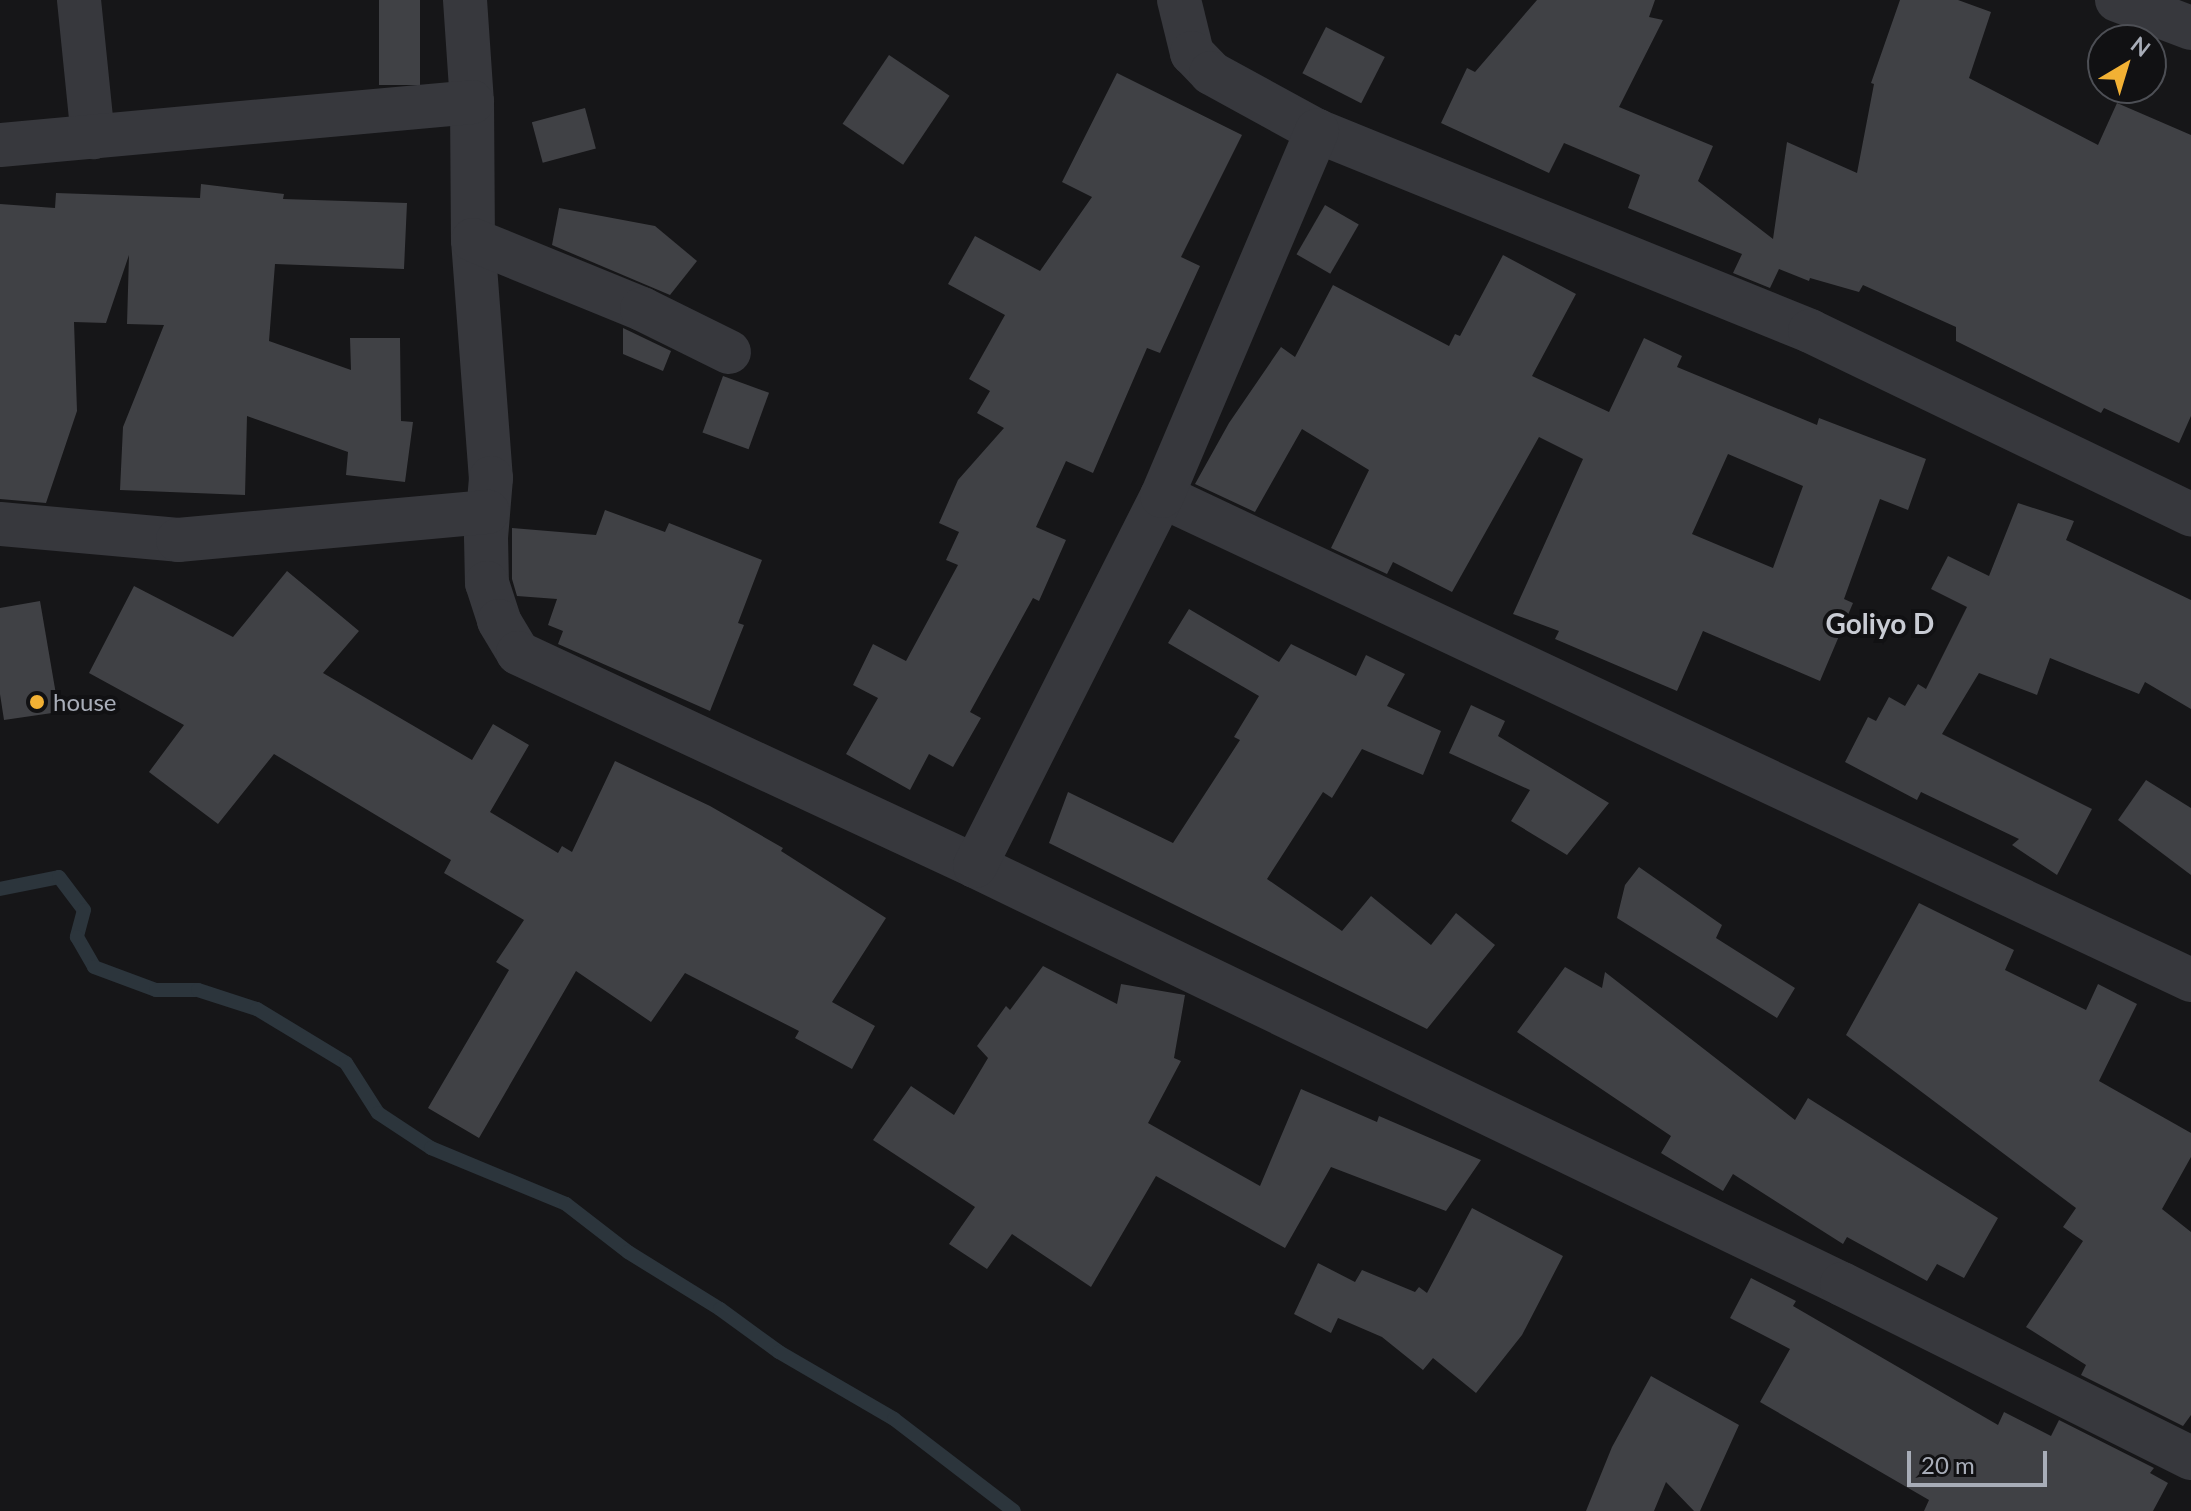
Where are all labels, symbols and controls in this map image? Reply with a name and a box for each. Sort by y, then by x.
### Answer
north arrow [2087,24,2167,104]
text: N [2126,30,2156,62]
district label: Goliyo D [1826,606,1934,640]
place label: house [53,688,116,716]
marker: house [28,693,46,711]
scale bar [1911,1435,2051,1485]
text: 20 m [1921,1450,1975,1479]

